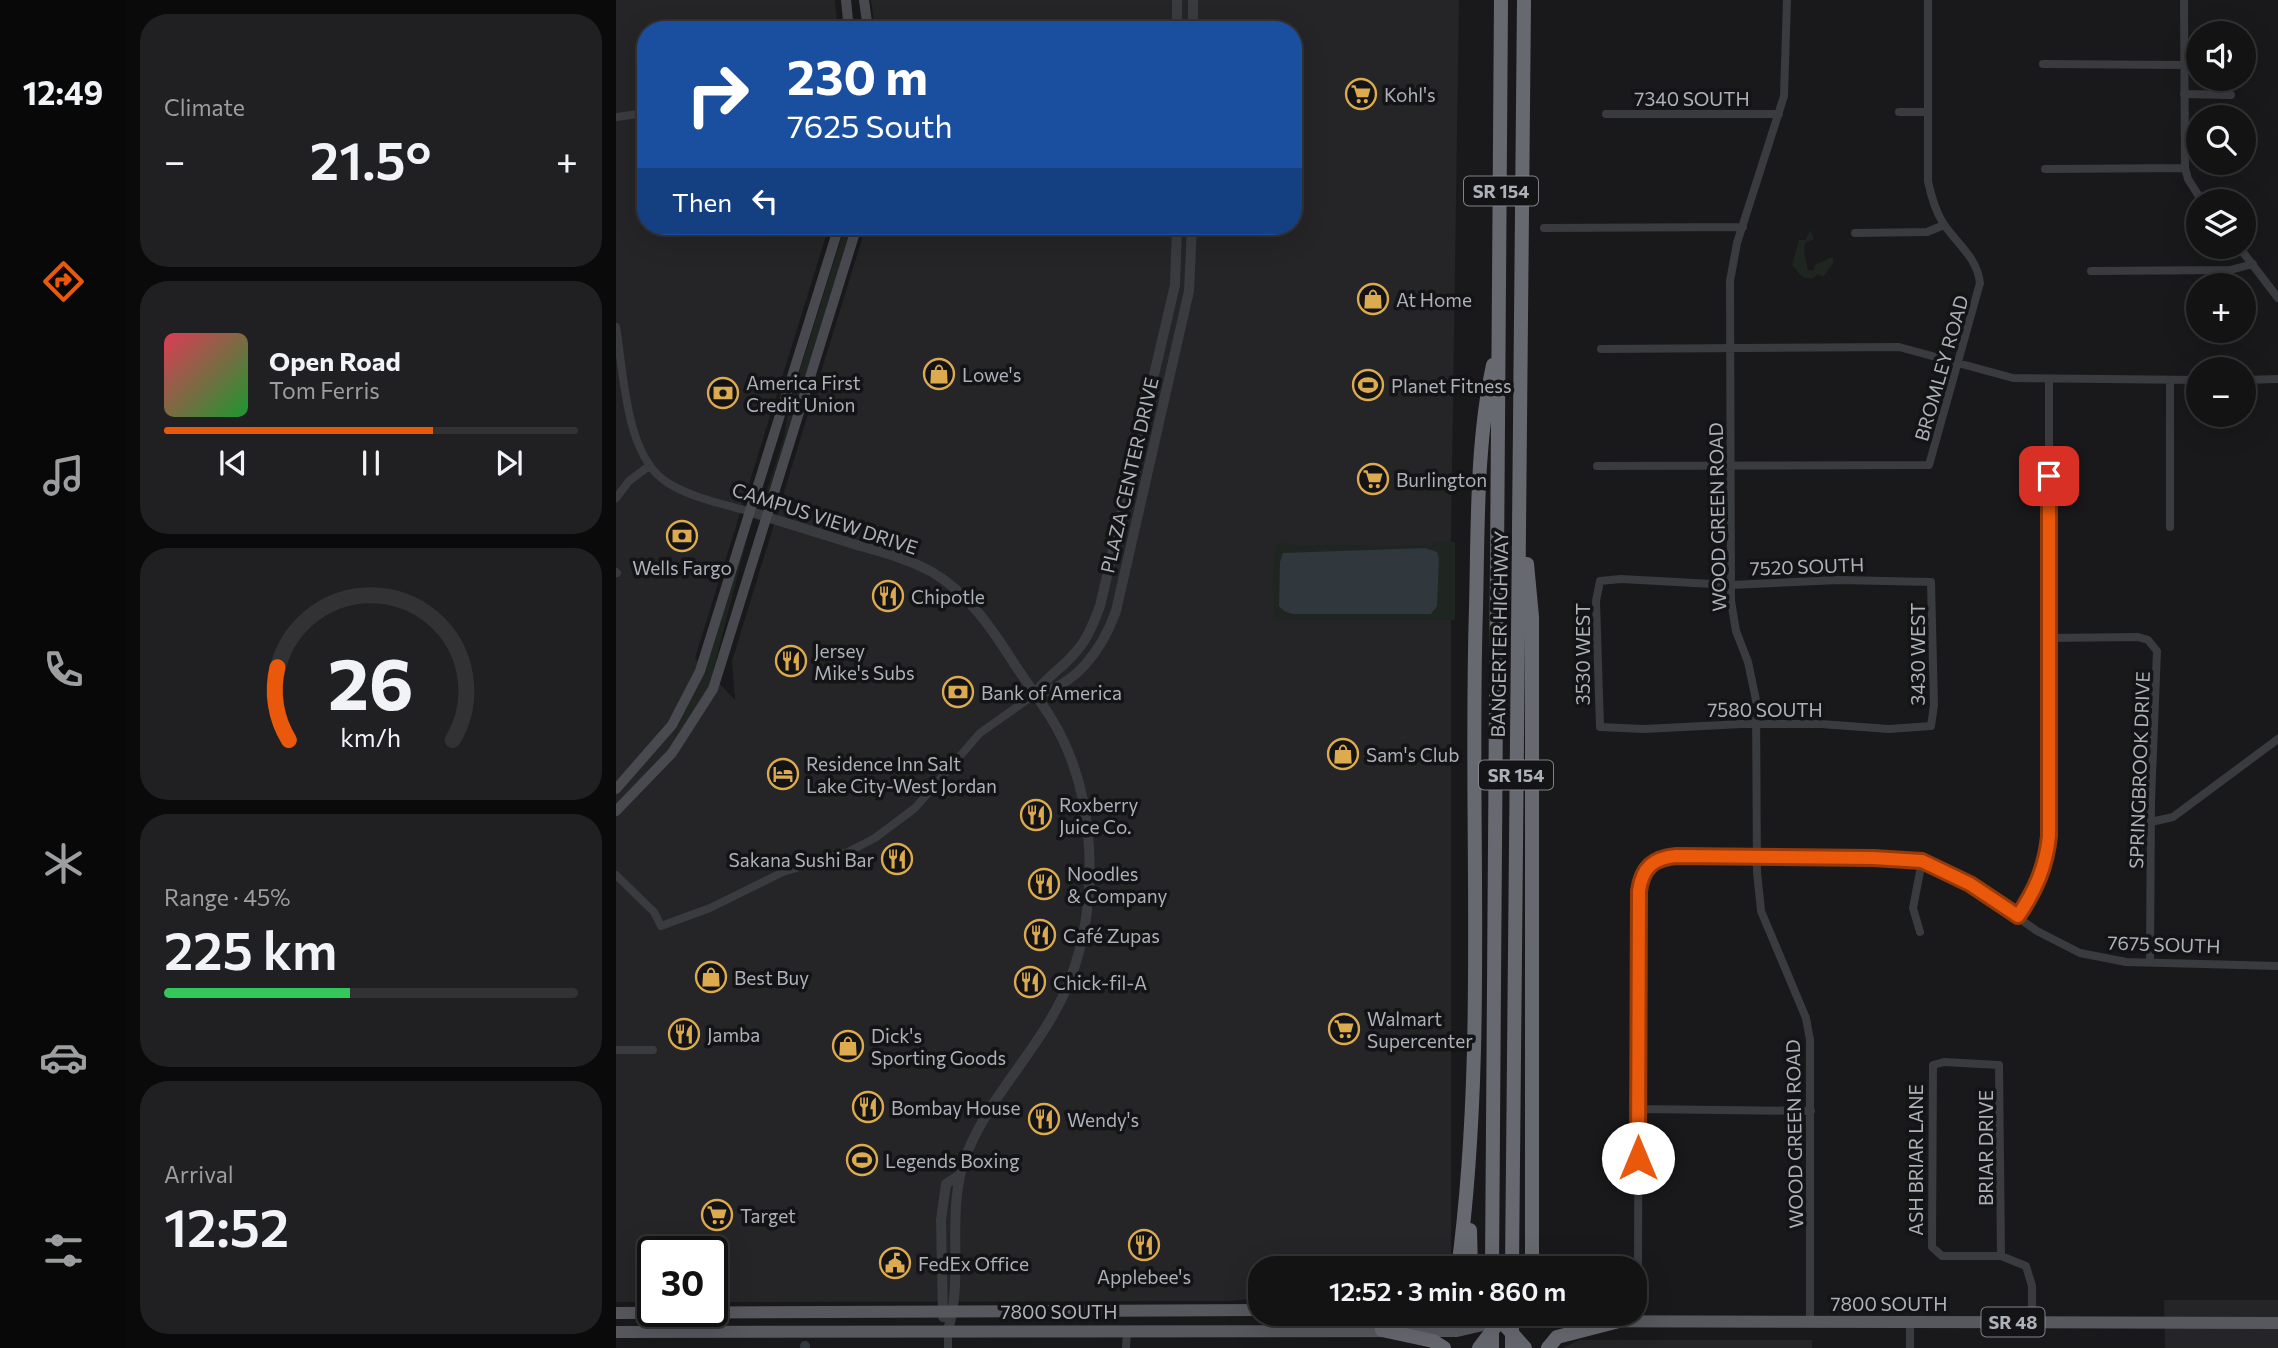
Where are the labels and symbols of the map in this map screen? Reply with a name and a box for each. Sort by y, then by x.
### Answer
supermarket icon: Kohl's [1344,77,1378,111]
place label: Kohl's [1384,83,1436,106]
street label: 7340 SOUTH [1634,87,1750,110]
road number: SR 154 [1464,176,1538,206]
shop icon: At Home [1356,282,1390,316]
place label: At Home [1396,288,1472,311]
street label: BROMLEY ROAD [1909,292,1973,444]
shop icon: Lowe's [922,357,956,391]
place label: Lowe's [962,363,1021,386]
sports icon: Planet Fitness [1351,368,1385,402]
place label: America First Credit Union [746,371,861,416]
place label: Planet Fitness [1391,374,1512,397]
street label: PLAZA CENTER DRIVE [1095,375,1163,575]
bank icon: America First Credit Union [706,376,740,410]
street label: WOOD GREEN ROAD [1704,422,1730,612]
pin [2019,446,2079,506]
supermarket icon: Burlington [1356,462,1390,496]
place label: Burlington [1396,468,1487,491]
street label: CAMPUS VIEW DRIVE [729,477,921,559]
bank icon: Wells Fargo [665,519,699,553]
street label: BANGERTER HIGHWAY [1486,531,1512,737]
street label: 7520 SOUTH [1749,553,1865,579]
place label: Wells Fargo [632,556,732,579]
restaurant icon: Chipotle [871,579,905,613]
place label: Chipotle [911,585,985,608]
street label: 3530 WEST [1571,603,1594,705]
street label: 3430 WEST [1906,603,1929,705]
place label: Jersey Mike's Subs [814,639,915,684]
restaurant icon: Jersey Mike's Subs [774,644,808,678]
street label: SPRINGBROOK DRIVE [2124,671,2154,869]
bank icon: Bank of America [941,675,975,709]
place label: Bank of America [981,681,1122,704]
street label: 7580 SOUTH [1707,698,1823,721]
shop icon: Sam's Club [1326,737,1360,771]
place label: Sam's Club [1366,743,1459,766]
place label: Residence Inn Salt Lake City-West Jordan [806,752,997,797]
hotel icon: Residence Inn Salt Lake City-West Jordan [766,757,800,791]
road number: SR 154 [1479,760,1553,790]
place label: Roxberry Juice Co. [1059,793,1139,838]
restaurant icon: Roxberry Juice Co. [1019,798,1053,832]
restaurant icon: Sakana Sushi Bar [880,842,914,876]
place label: Sakana Sushi Bar [729,848,874,871]
place label: Noodles & Company [1067,862,1167,907]
restaurant icon: Noodles & Company [1027,867,1061,901]
restaurant icon: Café Zupas [1023,918,1057,952]
place label: Café Zupas [1063,924,1160,947]
street label: 7675 SOUTH [2107,931,2221,957]
shop icon: Best Buy [694,960,728,994]
restaurant icon: Chick-fil-A [1013,965,1047,999]
place label: Best Buy [734,966,809,989]
place label: Chick-fil-A [1053,971,1147,994]
place label: Walmart Supercenter [1367,1007,1473,1052]
supermarket icon: Walmart Supercenter [1327,1012,1361,1046]
restaurant icon: Jamba [667,1017,701,1051]
place label: Jamba [707,1023,760,1046]
place label: Dick's Sporting Goods [871,1024,1006,1069]
shop icon: Dick's Sporting Goods [831,1029,865,1063]
street label: WOOD GREEN ROAD [1781,1039,1807,1229]
street label: ASH BRIAR LANE [1904,1084,1927,1236]
restaurant icon: Bombay House [851,1090,885,1124]
street label: BRIAR DRIVE [1974,1090,1997,1206]
place label: Bombay House [891,1096,1021,1119]
restaurant icon: Wendy's [1027,1102,1061,1136]
place label: Wendy's [1067,1108,1139,1131]
position arrow [1601,1121,1675,1195]
sports icon: Legends Boxing [845,1143,879,1177]
place label: Legends Boxing [885,1149,1020,1172]
supermarket icon: Target [700,1198,734,1232]
place label: Target [740,1204,796,1227]
restaurant icon: Applebee's [1127,1228,1161,1262]
speed limit sign: 30 [637,1236,728,1327]
public building icon: FedEx Office [878,1246,912,1280]
place label: FedEx Office [918,1252,1029,1275]
place label: Applebee's [1097,1265,1191,1288]
street label: 7800 SOUTH [1831,1292,1947,1315]
street label: 7800 SOUTH [1001,1300,1117,1323]
road number: SR 48 [1982,1308,2044,1336]

